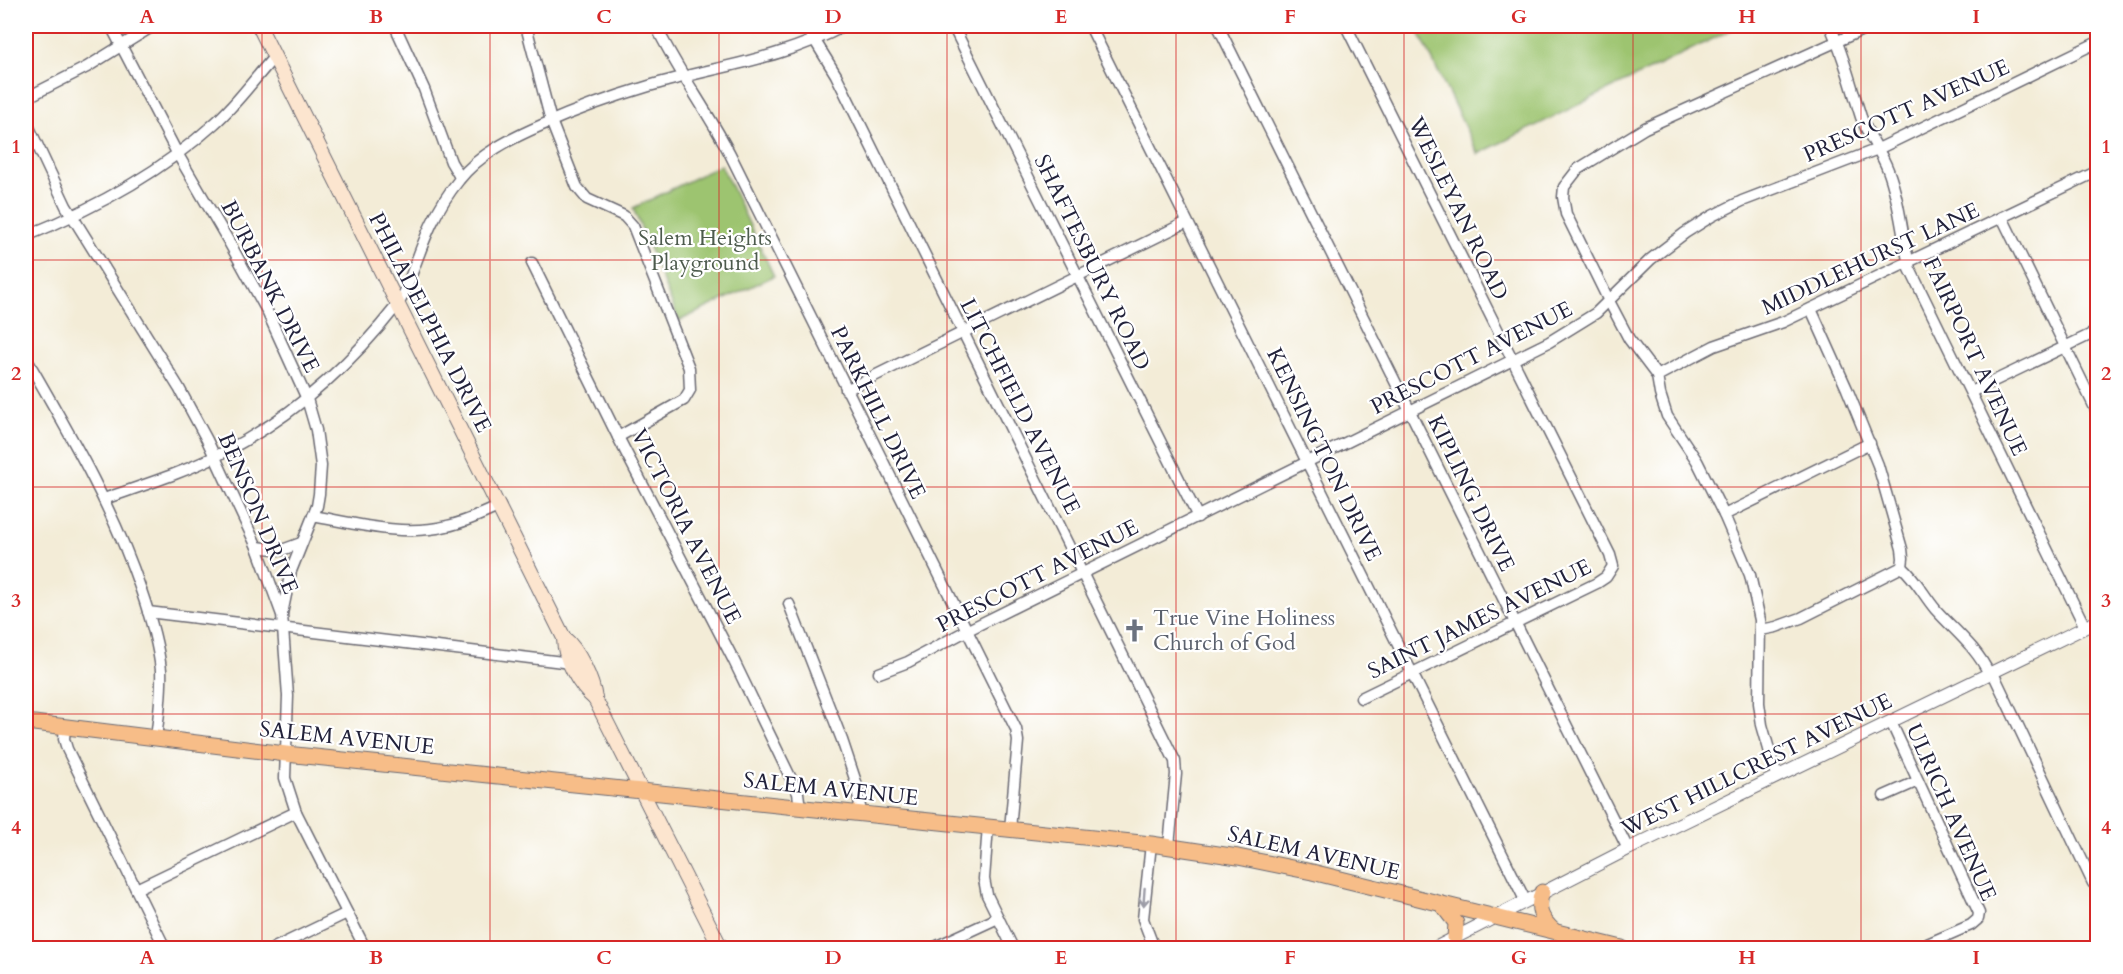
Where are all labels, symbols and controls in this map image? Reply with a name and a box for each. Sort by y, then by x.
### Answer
text: A [139,3,155,30]
text: B [369,3,383,30]
text: C [596,3,612,30]
text: D [824,3,842,30]
text: E [1055,3,1067,30]
text: F [1284,3,1296,30]
text: G [1511,3,1527,30]
text: H [1738,3,1756,30]
text: I [1972,3,1980,30]
street label: PRESCOTT AVENUE [1799,52,2014,170]
street label: WESLEYAN ROAD [1400,111,1515,305]
text: 1 [11,133,21,160]
text: 1 [2101,133,2111,160]
street label: SHAFTESBURY ROAD [1027,150,1157,375]
street label: BURBANK DRIVE [214,195,327,378]
street label: MIDDLEHURST LANE [1757,195,1984,323]
street label: PHILADELPHIA DRIVE [361,207,499,438]
park label: Salem Heights Playground [638,223,772,278]
street label: FAIRPORT AVENUE [1916,252,2034,461]
street label: LITCHFIELD AVENUE [953,293,1088,520]
street label: PRESCOTT AVENUE [1365,294,1577,422]
street label: PARKHILL DRIVE [823,321,933,504]
street label: KENSINGTON DRIVE [1259,343,1389,566]
text: 2 [11,360,21,387]
text: 2 [2101,360,2111,387]
street label: KIPLING DRIVE [1420,410,1522,576]
street label: VICTORIA AVENUE [624,424,748,629]
street label: BENSON DRIVE [211,428,306,599]
street label: PRESCOTT AVENUE [931,512,1143,640]
street label: SAINT JAMES AVENUE [1363,552,1596,686]
text: 3 [11,587,21,614]
text: 3 [2101,587,2111,614]
place label: True Vine Holiness Church of God [1153,603,1335,658]
church icon: True Vine Holiness Church of God [1122,617,1148,643]
street label: WEST HILLCREST AVENUE [1615,686,1897,844]
street label: SALEM AVENUE [258,714,436,762]
street label: ULRICH AVENUE [1899,719,2004,906]
street label: SALEM AVENUE [742,765,920,813]
text: 4 [11,814,21,841]
text: 4 [2101,814,2111,841]
street label: SALEM AVENUE [1225,819,1403,887]
one-way arrow [1139,887,1150,907]
text: A [139,944,155,971]
text: B [369,944,383,971]
text: C [596,944,612,971]
text: D [824,944,842,971]
text: E [1055,944,1067,971]
text: F [1284,944,1296,971]
text: G [1511,944,1527,971]
text: H [1738,944,1756,971]
text: I [1972,944,1980,971]

